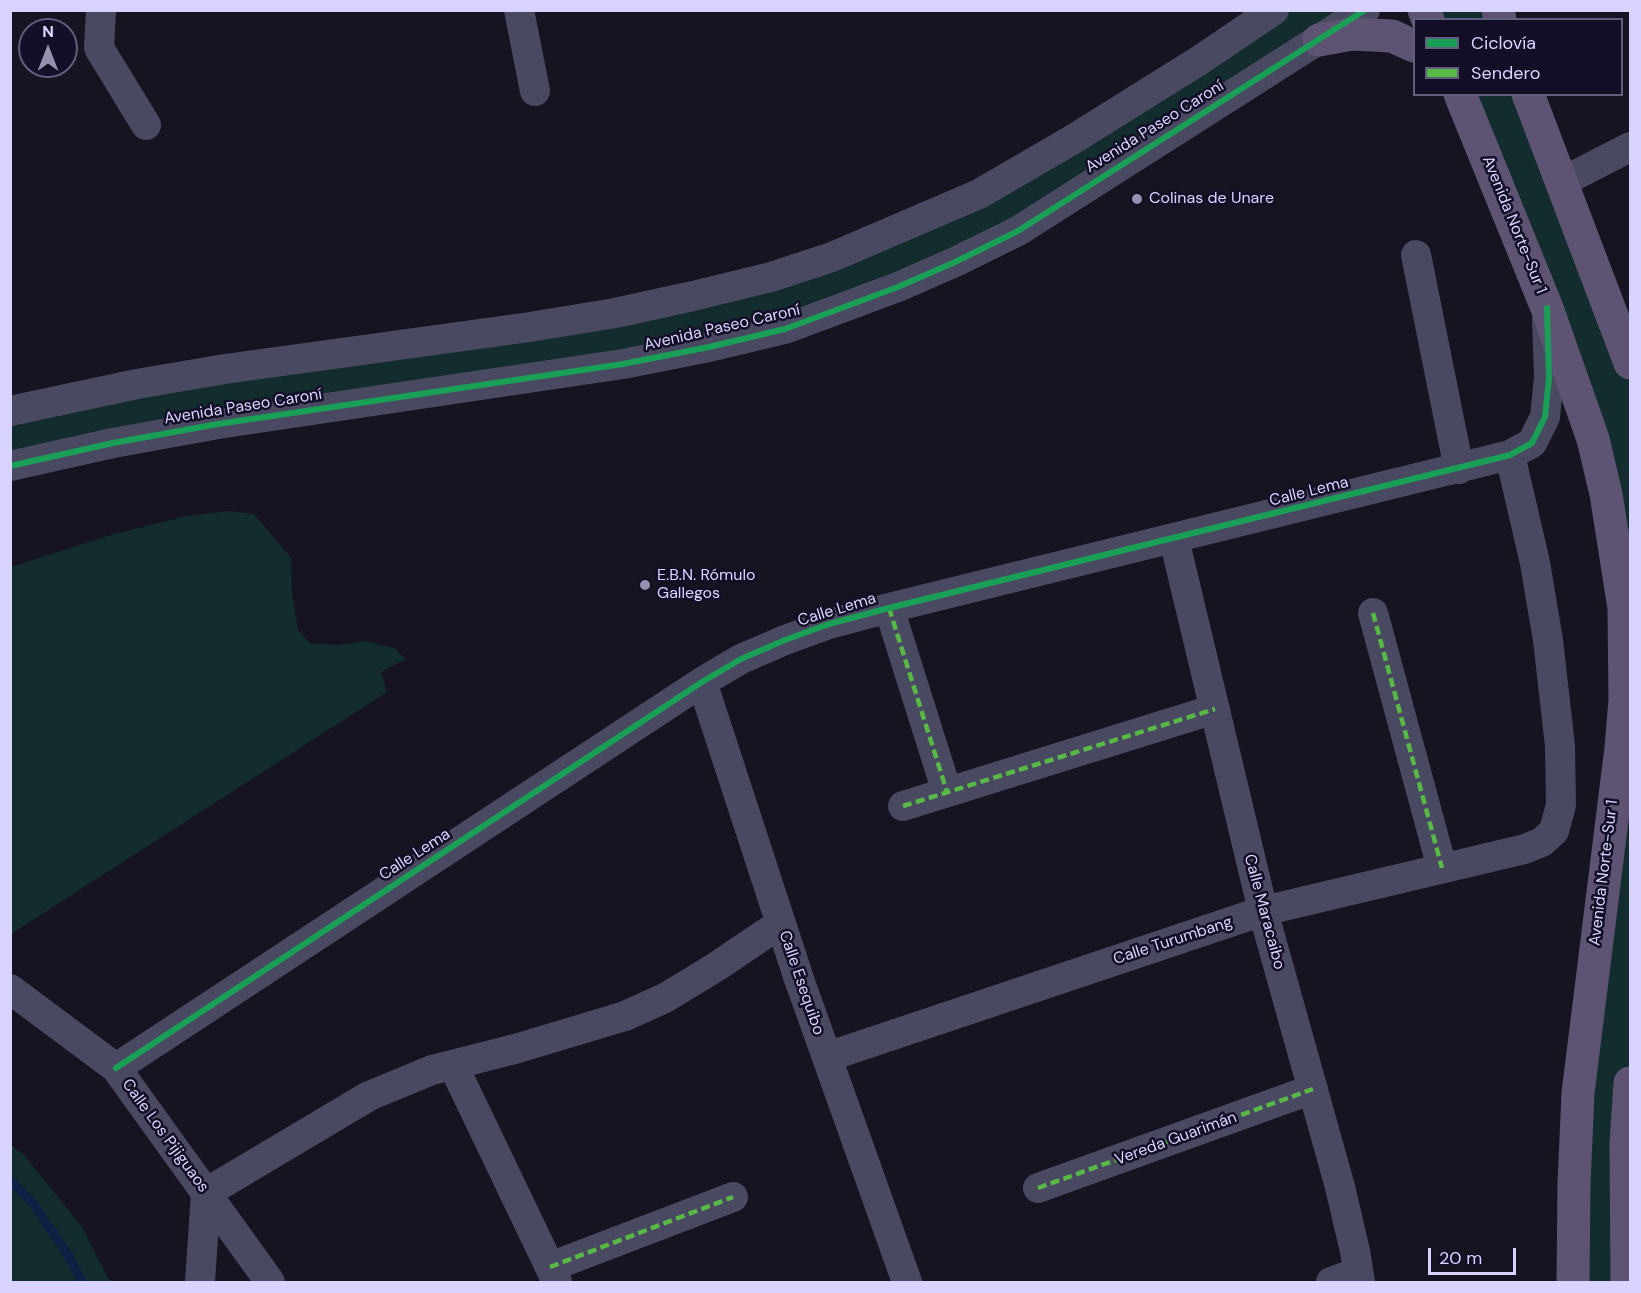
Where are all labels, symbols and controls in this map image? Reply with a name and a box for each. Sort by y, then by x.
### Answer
north arrow [18,18,78,78]
legend [1413,18,1623,96]
text: N [42,21,54,42]
text: Ciclovía [1471,31,1536,55]
text: Sendero [1471,61,1541,85]
street label: Avenida Paseo Caroní [1082,77,1228,177]
street label: Avenida Norte-Sur 1 [1478,153,1550,297]
place label: Colinas de Unare [1149,189,1274,209]
marker: Colinas de Unare [1130,192,1144,206]
street label: Avenida Paseo Caroní [642,301,802,355]
street label: Avenida Paseo Caroní [163,385,323,429]
street label: Calle Lema [1267,473,1351,511]
place label: E.B.N. Rómulo Gallegos [657,566,755,604]
marker: E.B.N. Rómulo Gallegos [638,578,652,592]
street label: Calle Lema [796,589,878,631]
street label: Avenida Norte-Sur 1 [1586,799,1622,947]
street label: Calle Lema [376,825,454,885]
street label: Calle Maracaibo [1239,852,1289,972]
street label: Calle Turumbang [1111,913,1235,969]
street label: Calle Esequibo [774,928,828,1038]
street label: Calle Los Pijiguaos [117,1075,213,1197]
street label: Vereda Guarimán [1112,1108,1240,1170]
scale bar [1431,1236,1520,1274]
text: 20 m [1439,1246,1482,1270]

